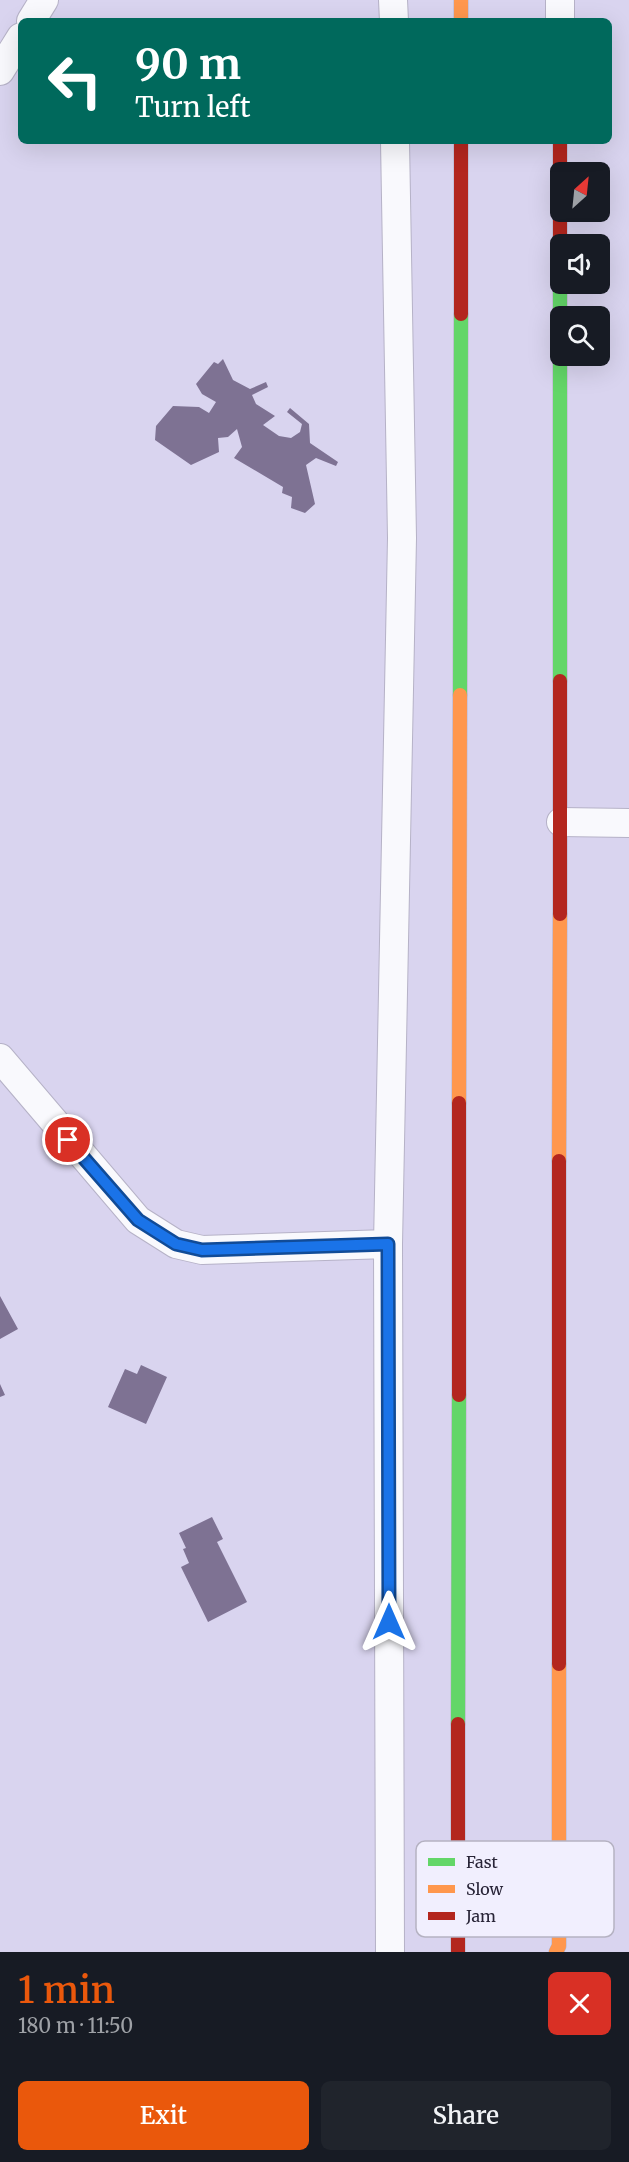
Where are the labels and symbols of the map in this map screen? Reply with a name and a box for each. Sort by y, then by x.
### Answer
north arrow [550,162,610,222]
pin [42,1114,93,1165]
position arrow [357,1590,421,1654]
legend [416,1841,614,1937]
text: Fast [466,1852,499,1872]
text: Slow [466,1879,504,1899]
text: Jam [465,1906,496,1926]

